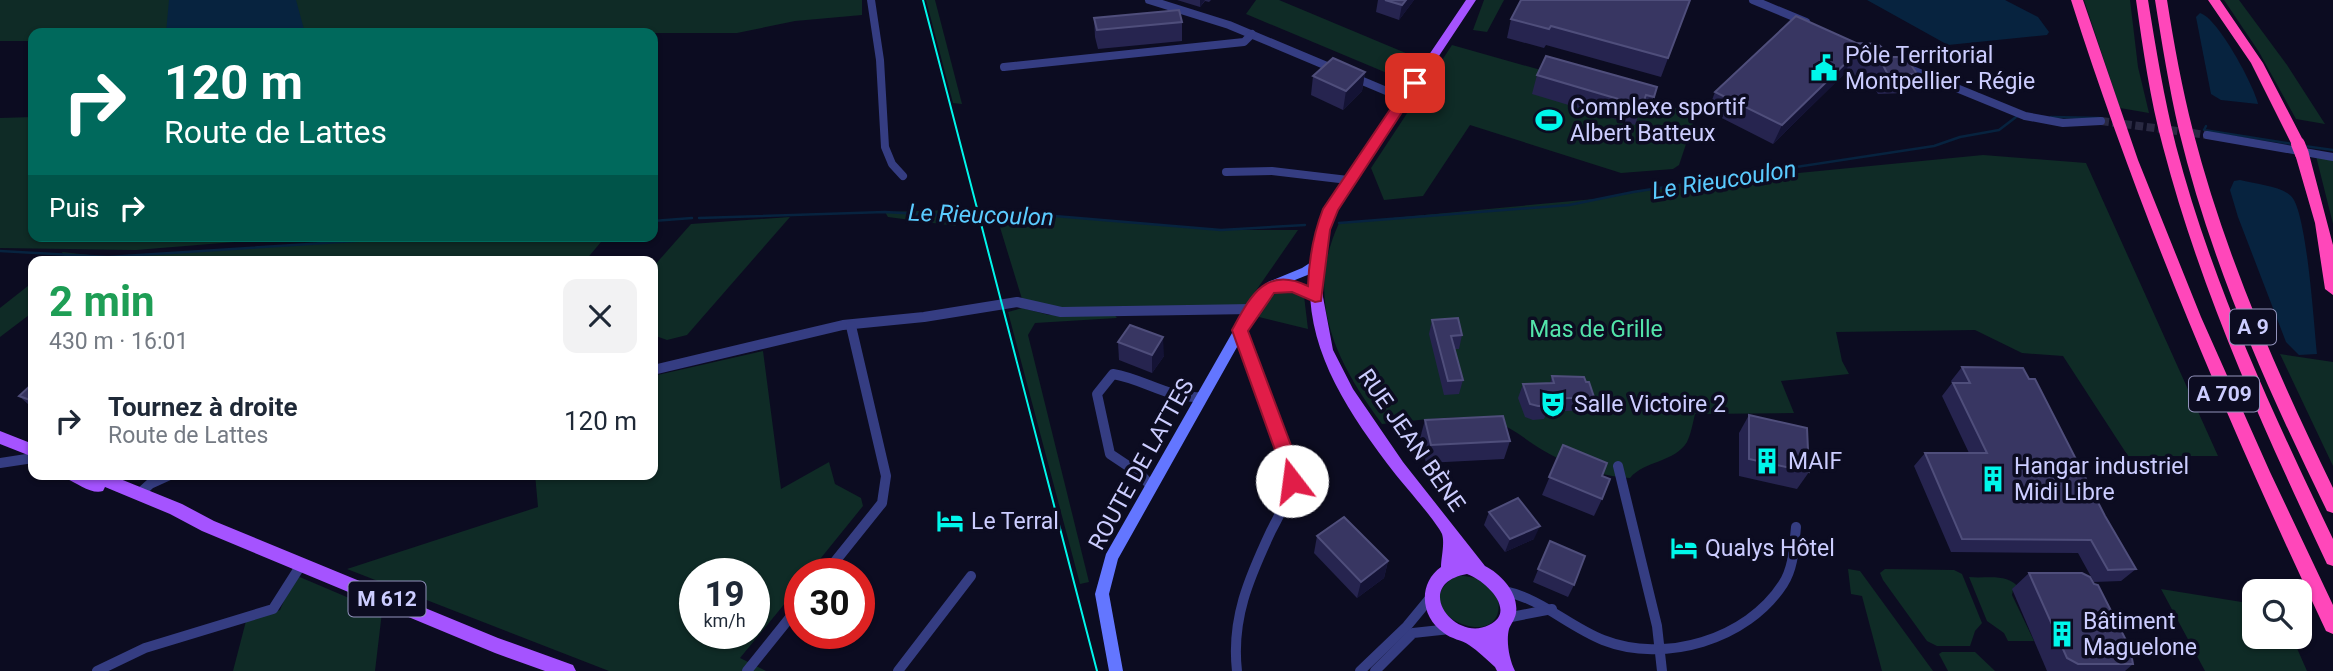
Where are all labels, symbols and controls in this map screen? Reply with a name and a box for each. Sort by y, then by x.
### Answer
place label: Pôle Territorial Montpellier - Régie [1845,42,2035,95]
pin [1385,53,1445,113]
public building icon: Pôle Territorial Montpellier - Régie [1809,53,1839,83]
text: 120 m [164,54,303,111]
icon: right [49,56,140,147]
icon: arrive [1396,64,1434,102]
place label: Complexe sportif Albert Batteux [1570,94,1746,147]
sports icon: Complexe sportif Albert Batteux [1534,105,1564,135]
text: Route de Lattes [164,113,387,151]
water label: Le Rieucoulon [1650,155,1798,205]
icon: right [113,189,151,227]
text: Puis [49,193,99,223]
water label: Le Rieucoulon [908,198,1054,232]
text: 2 min [49,277,155,326]
button: close [563,279,637,353]
road number: A 9 [2230,310,2276,344]
park label: Mas de Grille [1529,316,1663,343]
text: 430 m · 16:01 [49,328,188,355]
street label: RUE JEAN BÈNE [1352,363,1472,517]
street label: ROUTE DE LATTES [1083,374,1200,555]
road number: A 709 [2189,376,2259,412]
theatre icon: Salle Victoire 2 [1538,389,1568,419]
place label: Salle Victoire 2 [1574,391,1726,418]
text: Tournez à droite [108,392,298,422]
icon: right [49,402,87,440]
text: 120 m [564,406,637,436]
text: Route de Lattes [108,422,268,449]
position arrow [1255,444,1329,518]
building icon: MAIF [1752,446,1782,476]
place label: MAIF [1788,448,1843,475]
place label: Hangar industriel Midi Libre [2014,453,2189,506]
building icon: Hangar industriel Midi Libre [1978,464,2008,494]
hotel icon: Le Terral [935,506,965,536]
place label: Le Terral [971,508,1059,535]
hotel icon: Qualys Hôtel [1669,533,1699,563]
place label: Qualys Hôtel [1705,535,1835,562]
speed limit sign: 30 [784,558,875,649]
text: 19 [704,574,745,615]
map controls [2242,579,2312,649]
button: search [2242,579,2312,649]
road number: M 612 [348,582,426,616]
place label: Bâtiment Maguelone [2083,608,2197,661]
text: km/h [703,610,746,631]
building icon: Bâtiment Maguelone [2047,619,2077,649]

